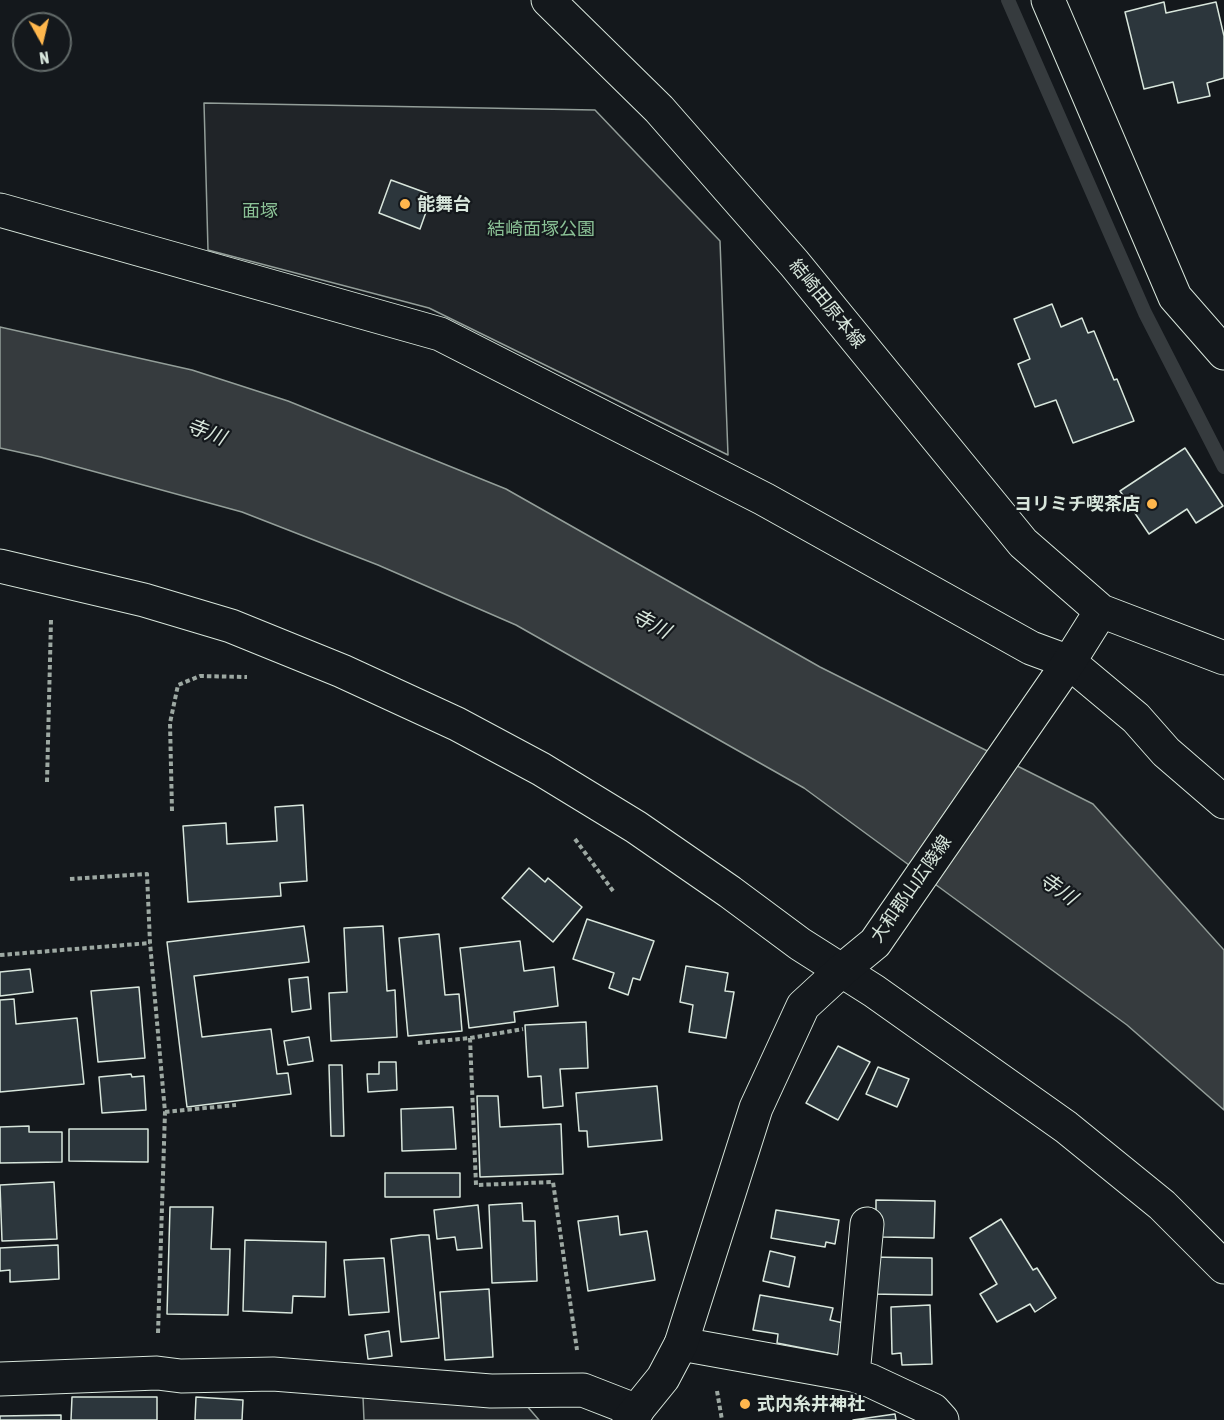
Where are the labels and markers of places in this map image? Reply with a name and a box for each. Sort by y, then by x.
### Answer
place label: 能舞台 [417,193,471,215]
marker: 能舞台 [398,197,412,211]
place label: ヨリミチ喫茶店 [1014,493,1140,515]
marker: ヨリミチ喫茶店 [1145,497,1159,511]
place label: 式内糸井神社 [757,1393,865,1415]
marker: 式内糸井神社 [738,1397,752,1411]

